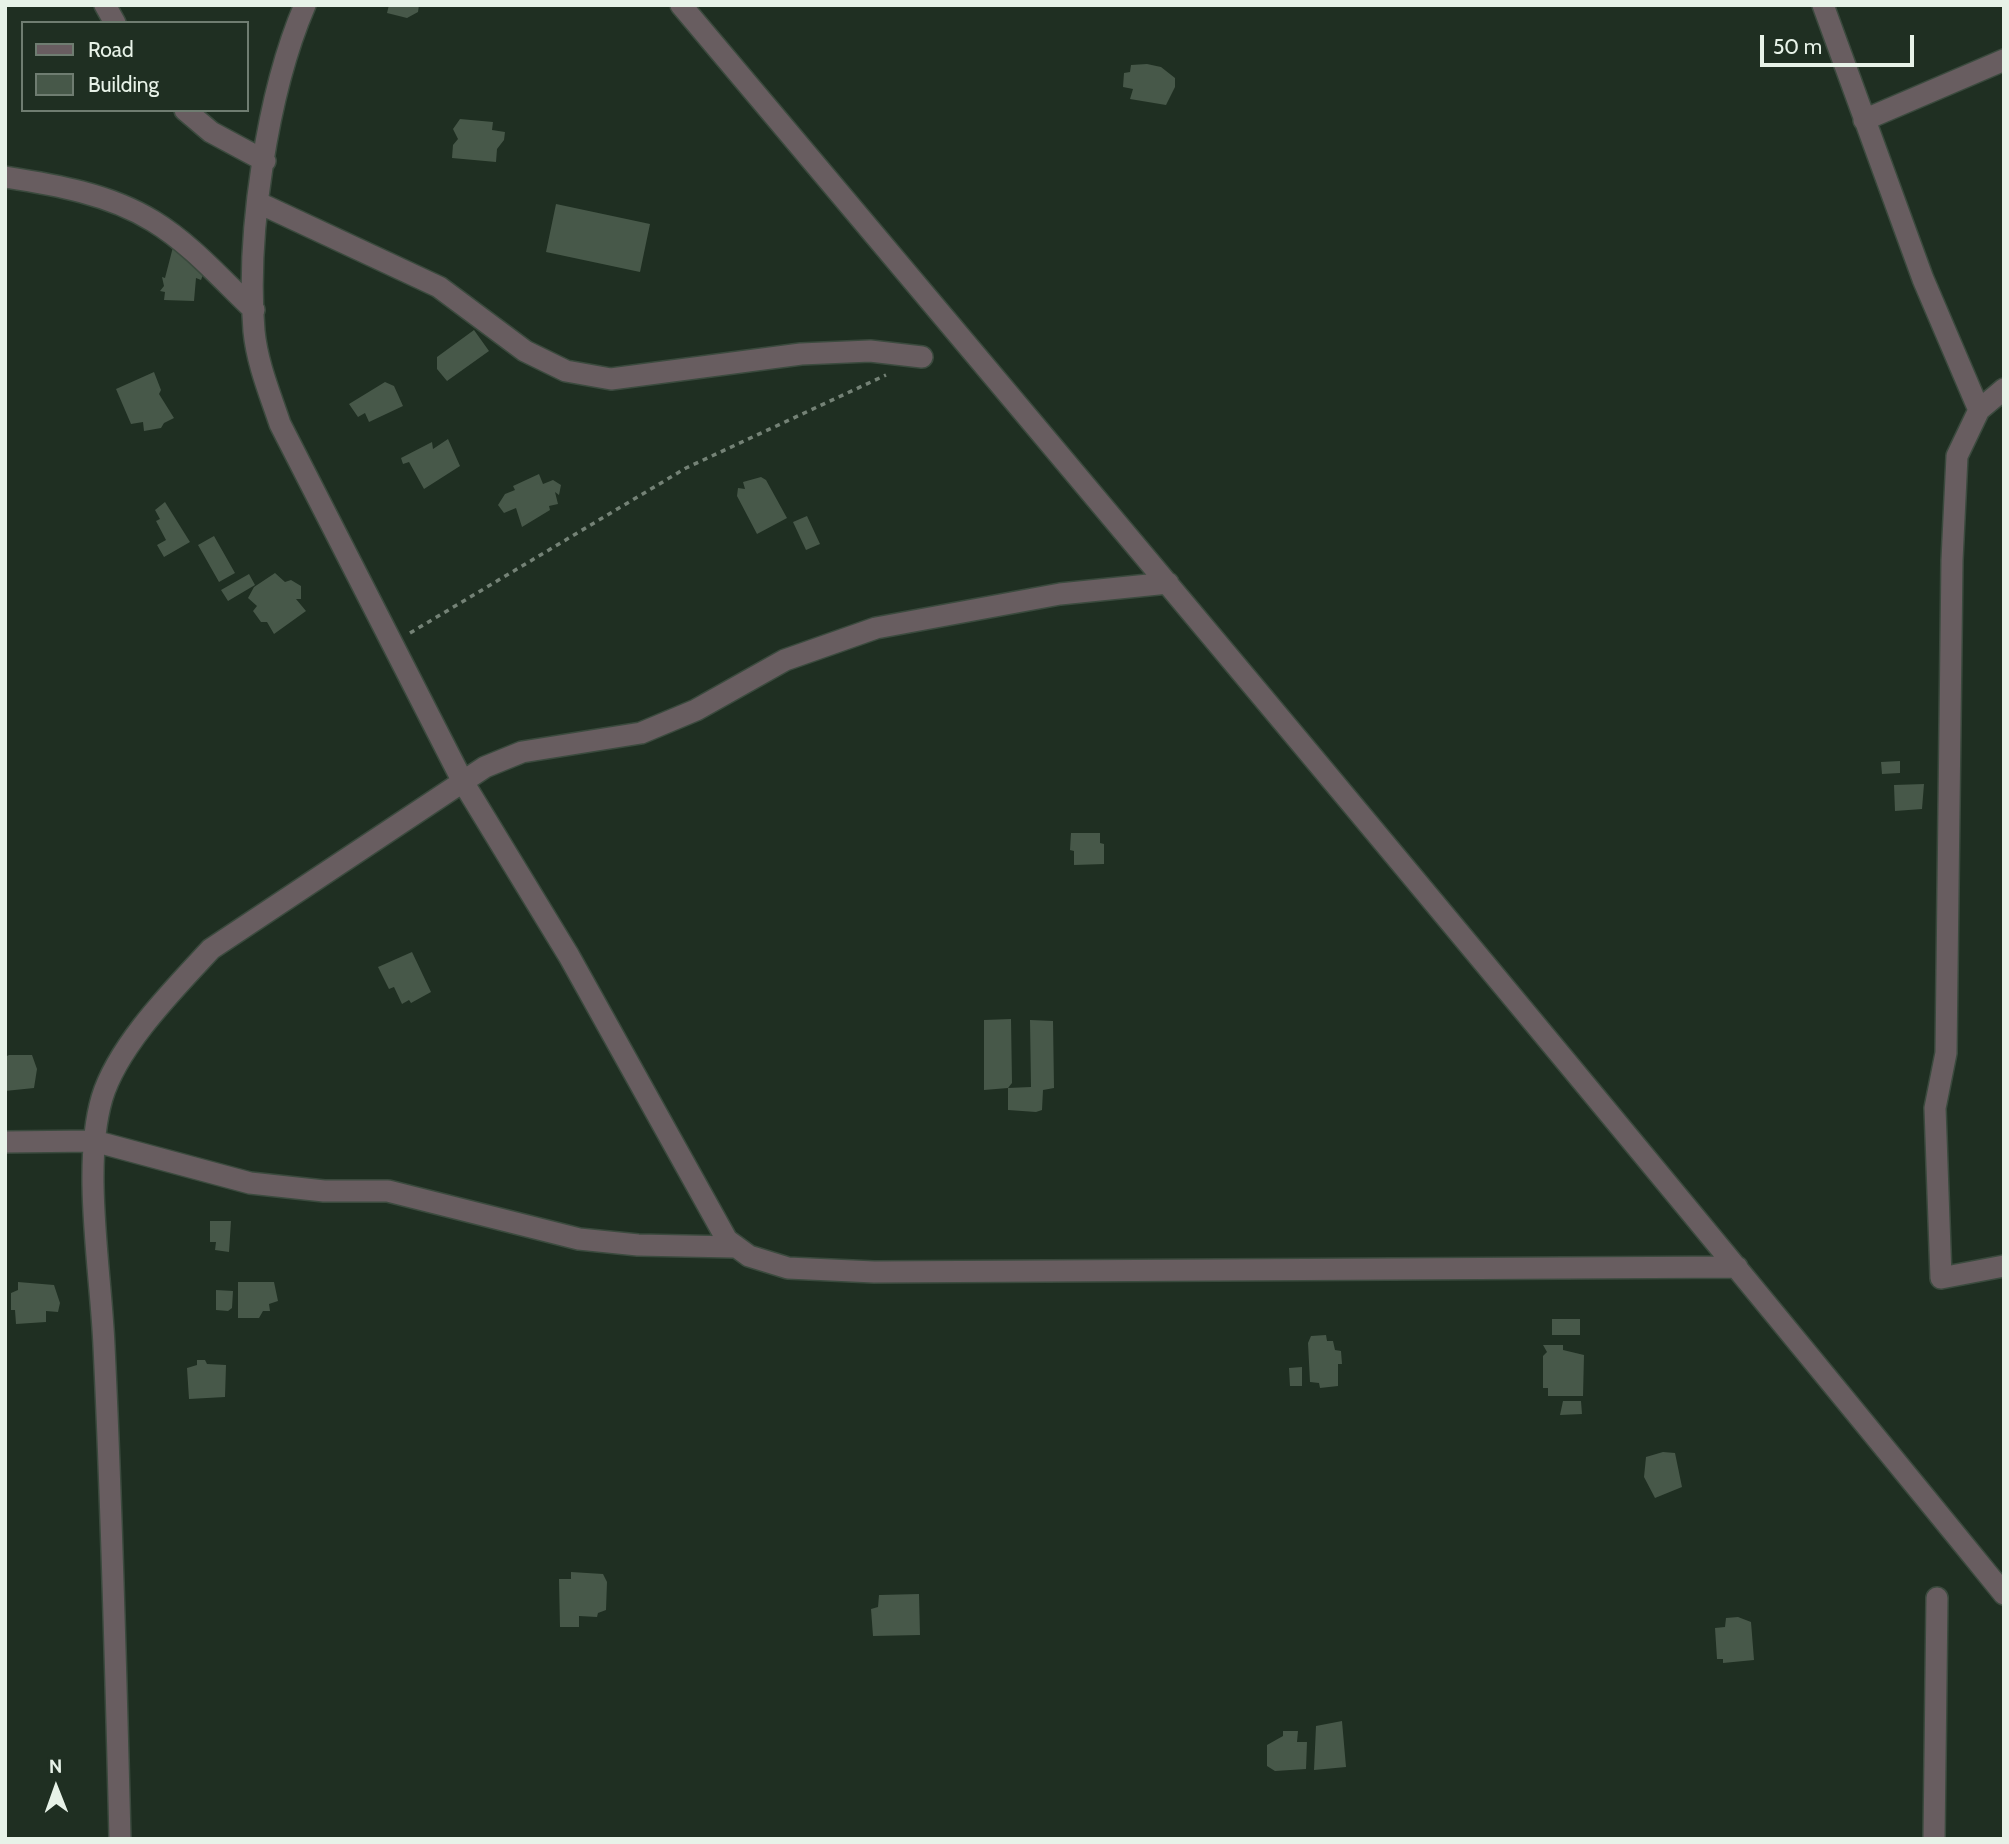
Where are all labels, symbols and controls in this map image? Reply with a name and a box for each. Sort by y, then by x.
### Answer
legend [21,21,248,112]
scale bar [1764,21,1918,65]
text: 50 m [1773,34,1822,59]
text: Road [88,37,134,62]
text: Building [88,72,159,97]
north arrow [21,1753,91,1823]
text: N [49,1755,63,1778]

